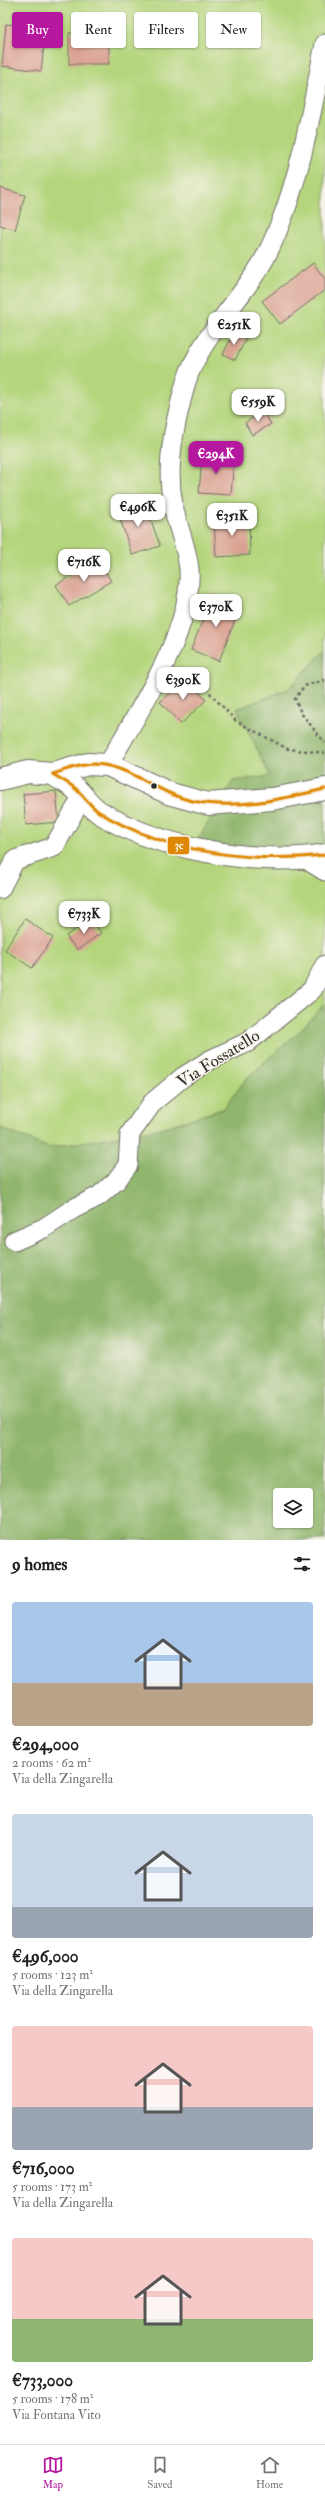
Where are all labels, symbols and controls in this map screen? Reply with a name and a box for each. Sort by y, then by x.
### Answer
chip: Buy [12,12,63,48]
chip: Rent [71,12,126,48]
chip: Filters [134,12,198,48]
chip: New [206,12,261,48]
pin: €251K [206,312,262,346]
text: €251K [217,317,251,333]
pin: €559K [230,389,286,423]
text: €559K [241,394,275,410]
pin: €294K [188,441,244,475]
text: €294K [198,446,234,462]
pin: €496K [110,494,166,528]
text: €496K [120,499,156,515]
pin: €351K [204,503,260,537]
text: €351K [216,508,248,524]
pin: €716K [56,549,112,583]
text: €716K [67,554,101,570]
pin: €370K [188,594,244,628]
text: €370K [199,599,233,615]
pin: €390K [155,667,211,701]
text: €390K [165,672,201,688]
unlabelled marker [149,781,159,791]
line badge: 3c [167,836,190,855]
text: 3c [175,839,184,852]
pin: €733K [56,901,112,935]
text: €733K [68,906,100,922]
street label: Via Fossatello [173,1025,264,1092]
map controls [273,1488,313,1528]
button: layers [273,1488,313,1528]
icon: filters [291,1553,313,1575]
text: 9 homes [12,1554,67,1575]
icon: home [127,1628,199,1700]
text: €294,000 [12,1734,79,1755]
text: 2 rooms · 62 m² [12,1755,91,1771]
text: Via della Zingarella [12,1771,113,1787]
icon: home [127,1840,199,1912]
text: €496,000 [12,1946,79,1967]
text: 5 rooms · 123 m² [12,1967,93,1983]
text: Via della Zingarella [12,1983,113,1999]
icon: home [127,2052,199,2124]
text: €716,000 [12,2158,75,2179]
text: 5 rooms · 173 m² [12,2179,92,2195]
text: Via della Zingarella [12,2195,113,2211]
icon: home [127,2264,199,2336]
text: €733,000 [12,2370,73,2391]
text: 5 rooms · 178 m² [12,2391,94,2407]
text: Via Fontana Vito [12,2407,101,2423]
tab: Map [42,2454,64,2491]
tab: Saved [147,2454,172,2491]
tab: Home [256,2454,283,2491]

